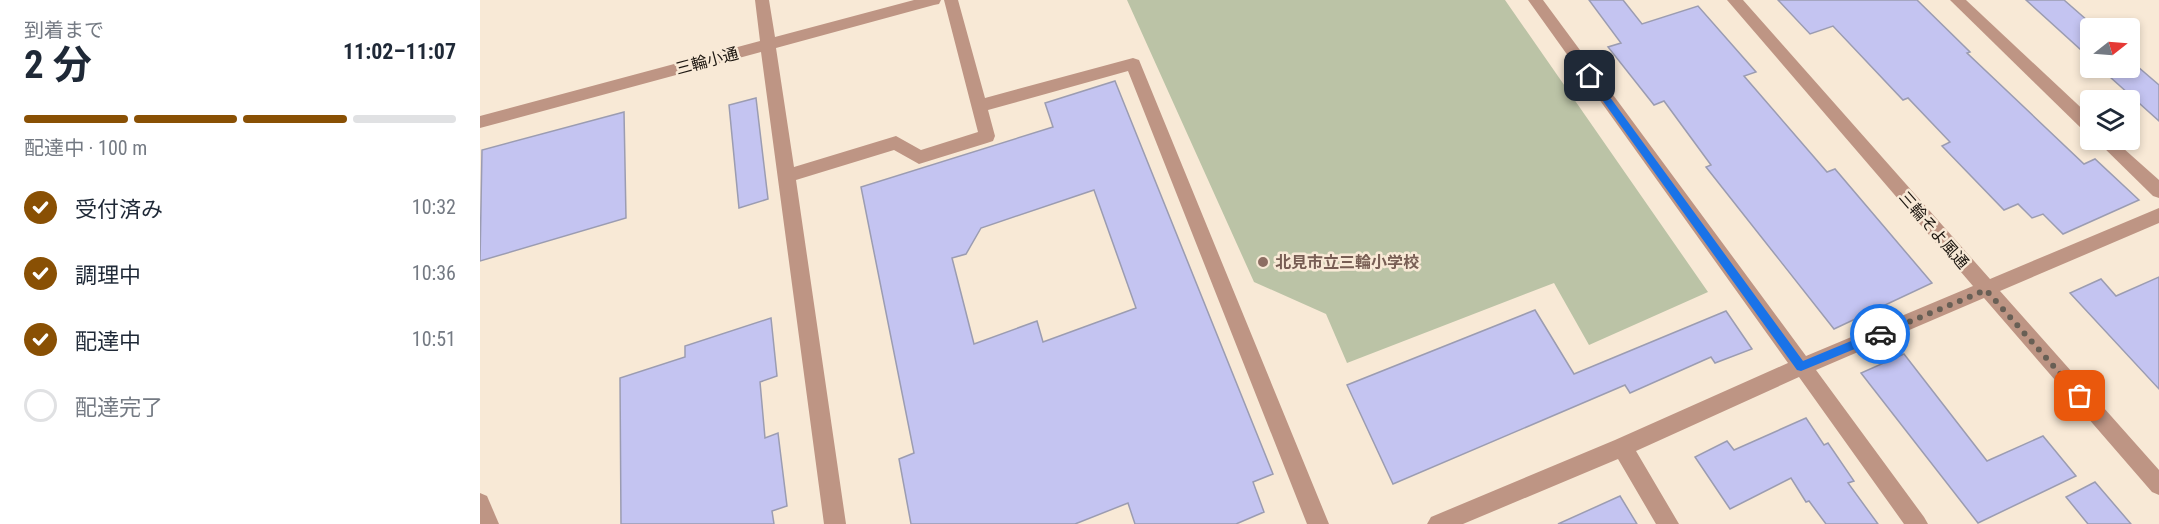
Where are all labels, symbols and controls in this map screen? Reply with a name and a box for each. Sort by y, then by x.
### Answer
text: 到着まで [24,18,104,42]
north arrow [2080,18,2140,78]
map controls [2080,18,2140,150]
text: 11:02–11:07 [343,39,456,64]
text: 2 分 [24,42,92,88]
street label: 三輪小通 [674,44,740,78]
pin [1564,50,1615,101]
icon: home [1573,59,1606,92]
button: layers [2080,90,2140,150]
text: 配達中 · 100 m [24,136,147,160]
street label: 三輪そよ風通 [1895,188,1973,272]
icon: check [24,191,57,224]
text: 10:32 [412,195,456,219]
text: 受付済み [75,197,163,222]
place label: 北見市立三輪小学校 [1275,253,1419,272]
marker: 北見市立三輪小学校 [1256,255,1270,269]
icon: check [24,257,57,290]
text: 10:36 [412,261,456,285]
text: 調理中 [75,263,141,288]
courier [1850,304,1910,364]
icon: car [1864,318,1897,351]
icon: check [24,323,57,356]
text: 10:51 [412,327,456,351]
text: 配達中 [75,329,141,354]
pin [2054,370,2105,421]
icon: bag [2063,379,2096,412]
text: 配達完了 [75,395,163,420]

